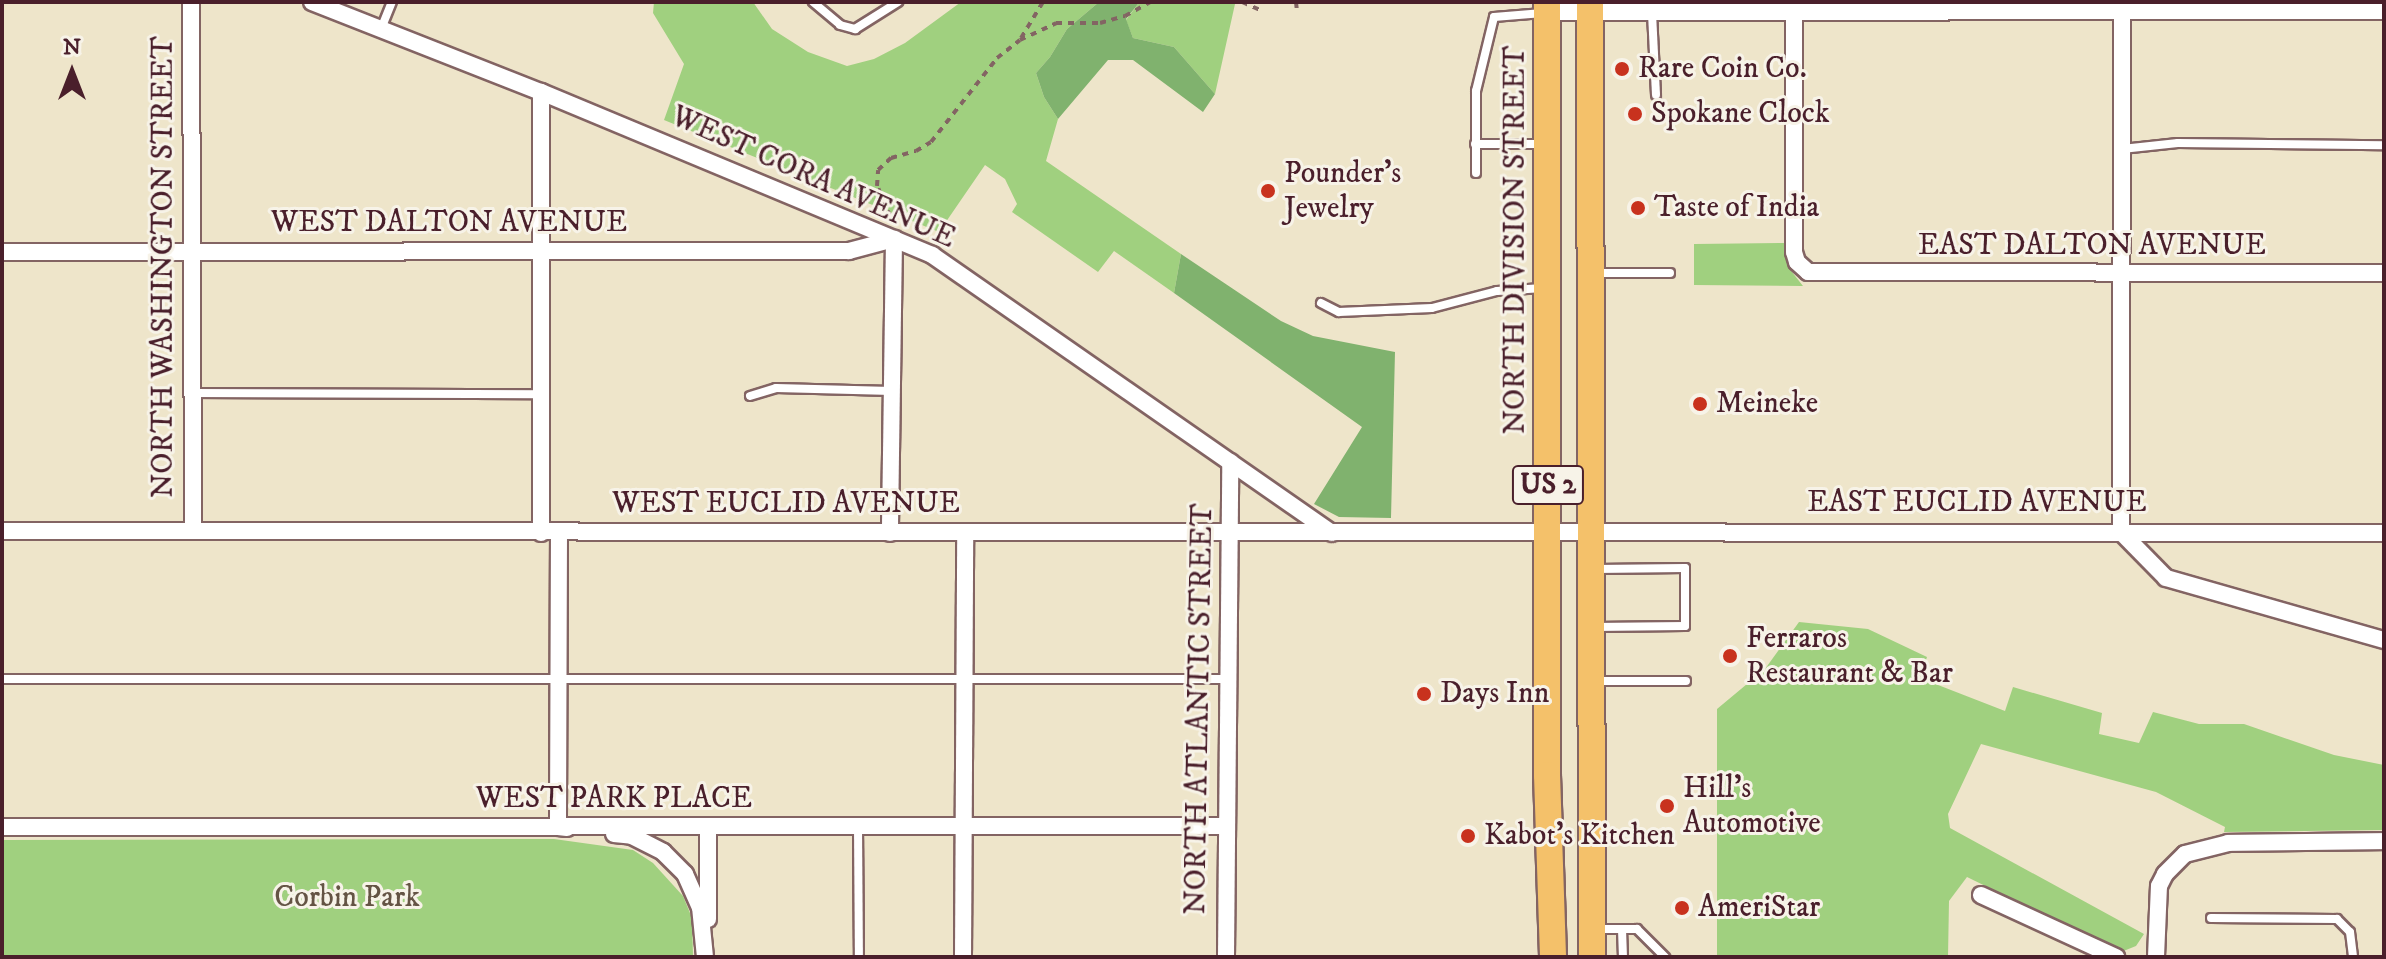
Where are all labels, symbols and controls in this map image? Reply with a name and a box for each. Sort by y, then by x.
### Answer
north arrow [32,32,112,112]
text: N [63,34,81,61]
street label: NORTH WASHINGTON STREET [146,36,182,498]
street label: NORTH DIVISION STREET [1498,46,1534,434]
place label: Rare Coin Co. [1638,51,1807,87]
marker: Rare Coin Co. [1613,60,1631,78]
place label: Spokane Clock [1651,96,1830,132]
street label: WEST CORA AVENUE [665,99,961,257]
marker: Spokane Clock [1626,105,1644,123]
place label: Pounder's Jewelry [1284,156,1401,226]
marker: Pounder's Jewelry [1259,182,1277,200]
place label: Taste of India [1654,190,1819,226]
marker: Taste of India [1629,199,1647,217]
street label: WEST DALTON AVENUE [271,205,627,241]
street label: EAST DALTON AVENUE [1918,228,2266,264]
place label: Meineke [1716,386,1818,422]
marker: Meineke [1691,395,1709,413]
road number: US 2 [1510,461,1586,509]
street label: EAST EUCLID AVENUE [1807,485,2147,521]
street label: WEST EUCLID AVENUE [612,486,960,522]
street label: NORTH ATLANTIC STREET [1178,503,1222,915]
place label: Ferraros Restaurant & Bar [1746,621,1953,692]
marker: Ferraros Restaurant & Bar [1721,647,1739,665]
place label: Days Inn [1440,676,1549,712]
marker: Days Inn [1415,685,1433,703]
place label: Hill's Automotive [1683,771,1821,842]
street label: WEST PARK PLACE [476,781,752,817]
marker: Hill's Automotive [1658,797,1676,815]
place label: Kabot's Kitchen [1484,818,1675,854]
marker: Kabot's Kitchen [1459,827,1477,845]
park label: Corbin Park [274,880,420,916]
place label: AmeriStar [1698,890,1820,926]
marker: AmeriStar [1673,899,1691,917]

